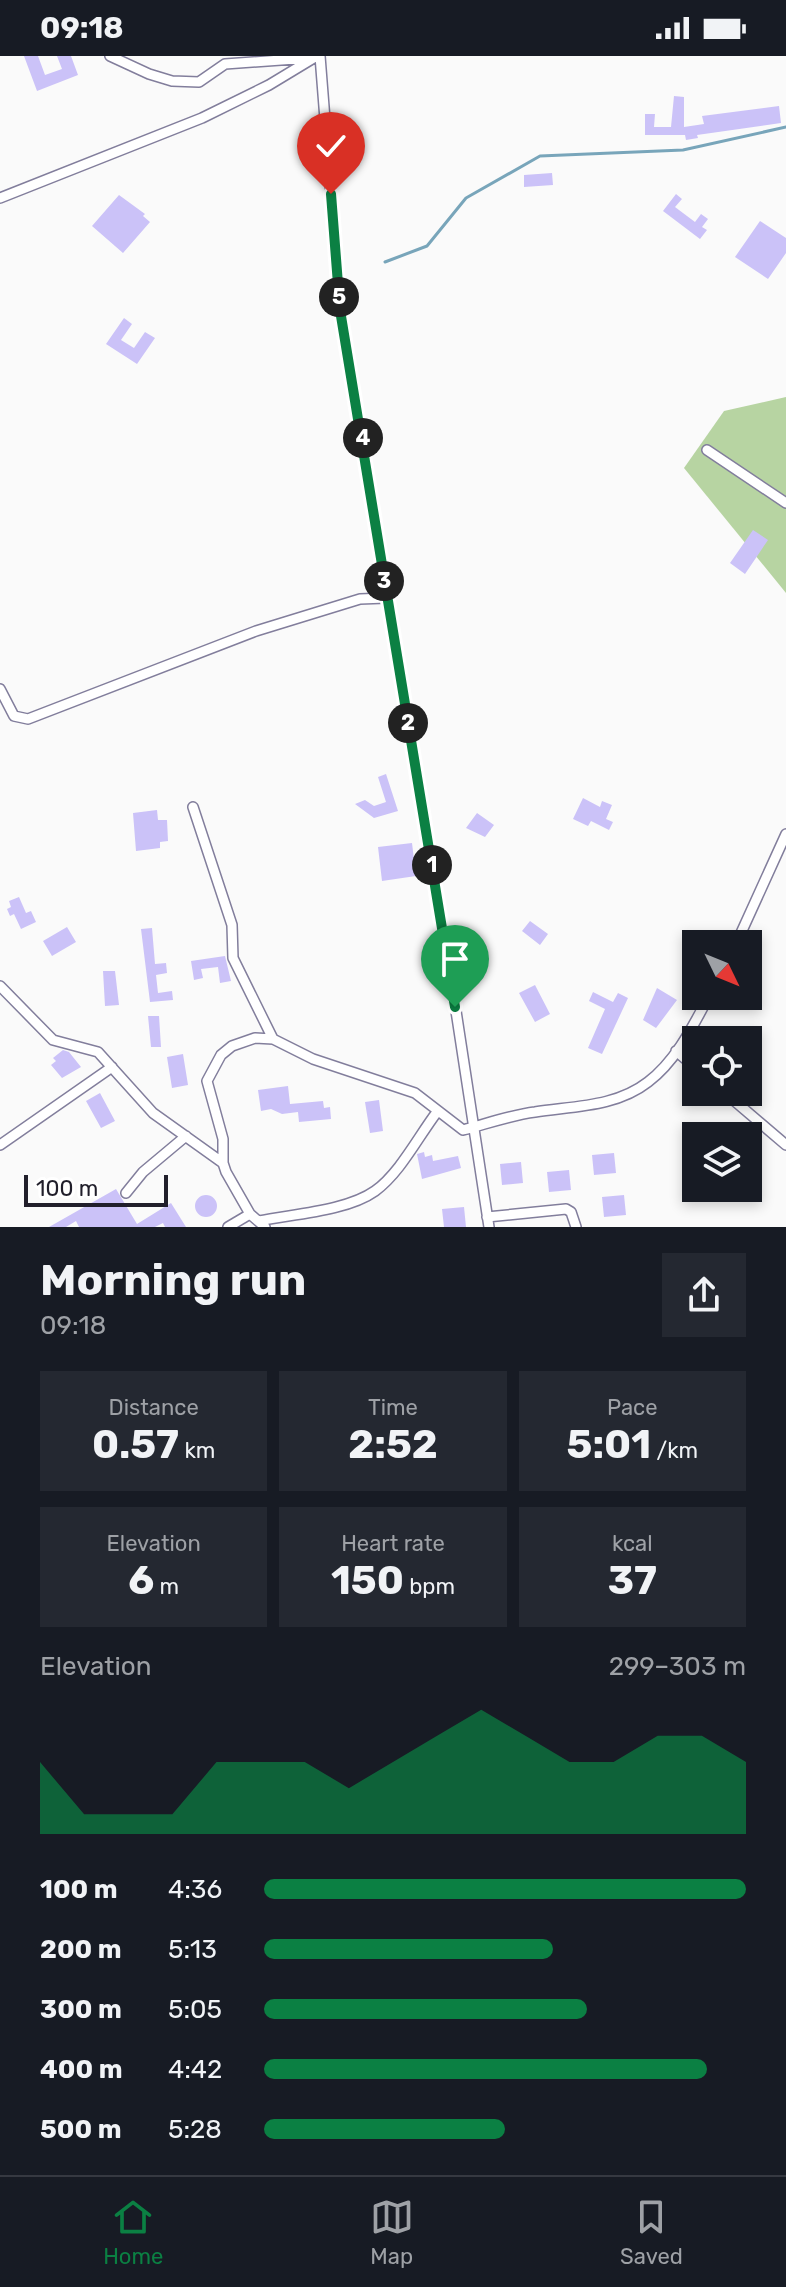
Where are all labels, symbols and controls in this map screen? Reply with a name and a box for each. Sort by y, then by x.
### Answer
text: 09:18 [40,10,124,46]
pin [297,112,365,194]
icon: check [309,124,353,168]
pin: 5 [319,277,359,317]
text: 5 [332,283,346,310]
pin: 4 [343,418,383,458]
text: 4 [355,424,371,451]
pin: 3 [364,561,404,601]
text: 3 [377,567,391,594]
pin: 2 [388,703,428,743]
text: 2 [401,709,415,736]
pin: 1 [412,845,452,885]
text: 1 [427,851,437,878]
pin [421,925,489,1007]
north arrow [682,930,762,1010]
map controls [682,930,762,1202]
icon: arrive [433,937,477,981]
button: locate [682,1026,762,1106]
button: layers [682,1122,762,1202]
scale bar [24,1171,168,1207]
text: 100 m [36,1175,98,1202]
button: share [662,1253,746,1337]
text: Morning run [40,1254,306,1306]
text: 09:18 [40,1310,106,1341]
text: Distance [109,1394,199,1421]
text: Time [368,1394,418,1421]
text: Pace [607,1394,658,1421]
text: 0.57 [92,1421,179,1468]
text: 2:52 [348,1421,438,1468]
text: 5:01 [567,1421,651,1468]
text: km [179,1437,215,1464]
text: /km [651,1437,698,1464]
text: Elevation [107,1530,201,1557]
text: Heart rate [341,1530,445,1557]
text: kcal [612,1530,653,1557]
text: 6 [128,1557,154,1604]
text: 150 [331,1557,404,1604]
text: 37 [608,1557,657,1604]
text: m [154,1573,179,1600]
text: bpm [404,1573,455,1600]
text: Elevation [40,1651,151,1682]
text: 299–303 m [609,1651,746,1682]
text: 100 m [40,1874,118,1905]
text: 4:36 [168,1874,222,1905]
text: 200 m [40,1934,122,1965]
text: 5:13 [168,1934,217,1965]
text: 300 m [40,1994,122,2025]
text: 5:05 [168,1994,222,2025]
text: 400 m [40,2054,122,2085]
text: 4:42 [168,2054,222,2085]
text: 500 m [40,2114,122,2145]
text: 5:28 [168,2114,222,2145]
tab: Home [103,2195,163,2270]
tab: Map [370,2195,414,2270]
tab: Saved [620,2195,683,2270]

